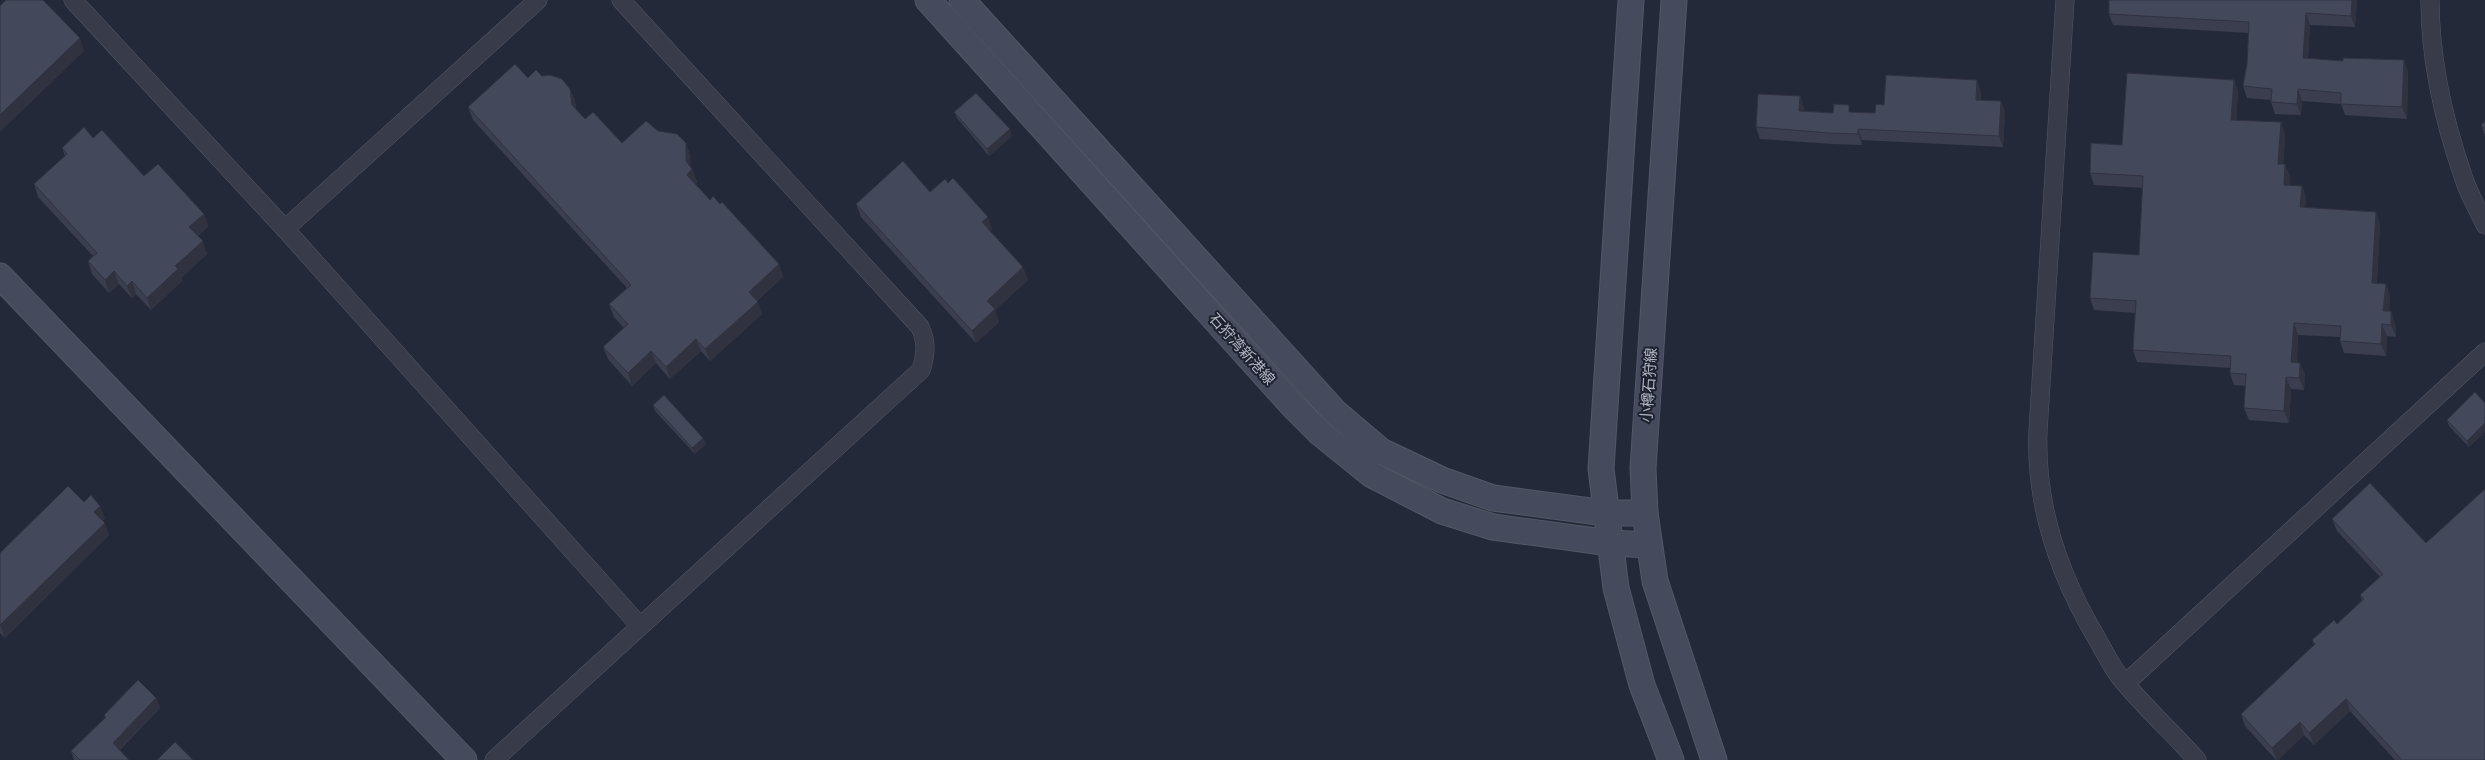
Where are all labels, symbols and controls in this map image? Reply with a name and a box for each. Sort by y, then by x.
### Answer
street label: 石狩湾新港線 [1205,310,1279,388]
street label: 小樽石狩線 [1637,347,1661,423]

